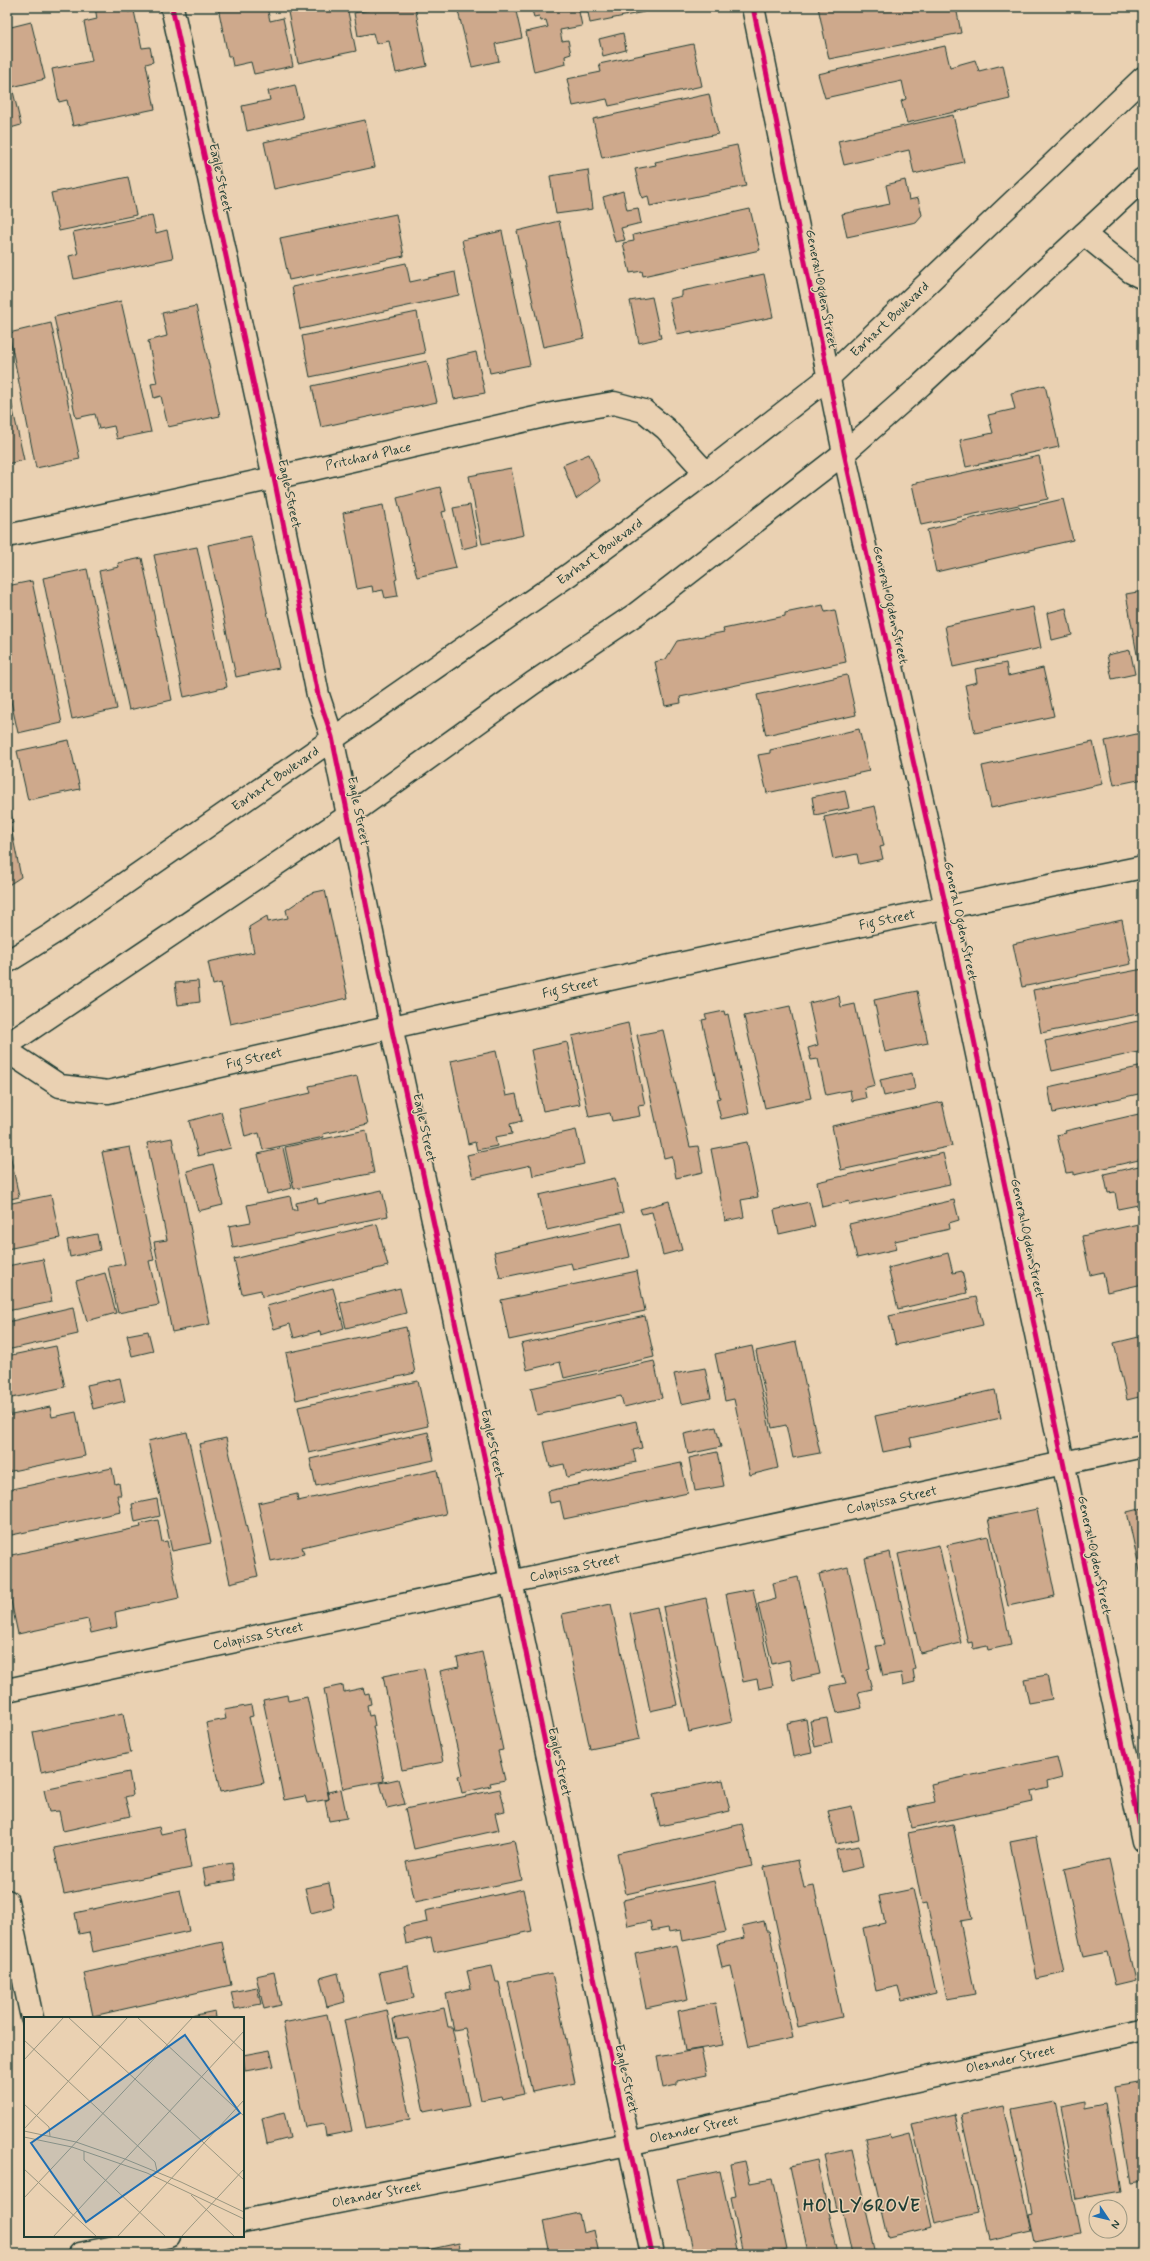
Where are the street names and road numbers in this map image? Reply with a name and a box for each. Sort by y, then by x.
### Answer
street label: Eagle Street [204,142,236,214]
street label: General Ogden Street [799,228,841,351]
street label: Earhart Boulevard [847,278,933,361]
street label: Pritchard Place [324,438,413,474]
street label: Eagle Street [273,458,305,530]
street label: Earhart Boulevard [554,514,646,589]
street label: General Ogden Street [866,544,912,667]
street label: Earhart Boulevard [228,742,322,815]
street label: Eagle Street [343,775,373,847]
street label: General Ogden Street [937,860,981,983]
street label: Fig Street [857,905,917,934]
street label: Fig Street [541,973,600,1002]
street label: Fig Street [224,1044,284,1073]
street label: Eagle Street [408,1092,440,1164]
street label: General Ogden Street [1004,1177,1048,1300]
street label: Eagle Street [476,1408,508,1480]
street label: Colapissa Street [845,1482,939,1518]
street label: General Ogden Street [1071,1494,1115,1617]
street label: Colapissa Street [528,1550,622,1586]
street label: Colapissa Street [211,1618,305,1654]
street label: Eagle Street [543,1726,575,1798]
street label: Oleander Street [964,2041,1056,2077]
street label: Eagle Street [610,2043,642,2115]
street label: Oleander Street [648,2111,740,2148]
street label: Oleander Street [330,2177,423,2212]

